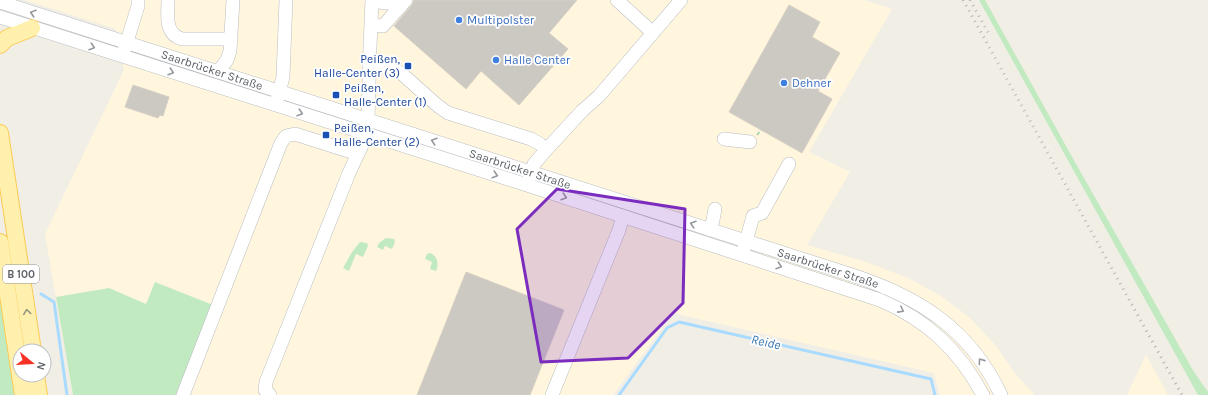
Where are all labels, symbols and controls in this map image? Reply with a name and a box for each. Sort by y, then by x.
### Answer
one-way arrow [30,9,37,18]
place label: Multipolster [467,13,535,27]
marker: Multipolster [454,15,464,25]
one-way arrow [88,42,95,50]
street label: Saarbrücker Straße [159,47,265,93]
place label: Peißen, Halle-Center (3) [314,52,400,80]
place label: Halle Center [504,53,571,67]
marker: Halle Center [491,55,501,65]
marker: Peißen, Halle-Center (3) [403,61,413,71]
one-way arrow [168,67,175,76]
place label: Dehner [792,76,832,90]
marker: Dehner [779,78,789,88]
place label: Peißen, Halle-Center (1) [344,81,427,109]
marker: Peißen, Halle-Center (1) [331,90,341,100]
one-way arrow [297,109,304,117]
place label: Peißen, Halle-Center (2) [334,121,420,149]
marker: Peißen, Halle-Center (2) [321,130,331,140]
one-way arrow [431,137,438,146]
street label: Saarbrücker Straße [467,146,573,192]
one-way arrow [491,170,498,179]
one-way arrow [560,192,567,201]
one-way arrow [689,220,696,229]
street label: Saarbrücker Straße [775,245,881,291]
one-way arrow [775,262,782,270]
road number: B 100 [3,265,39,283]
one-way arrow [897,305,905,313]
one-way arrow [23,309,32,315]
water label: Reide [750,331,782,353]
north arrow [12,343,52,383]
one-way arrow [979,359,986,366]
text: N [34,360,48,372]

